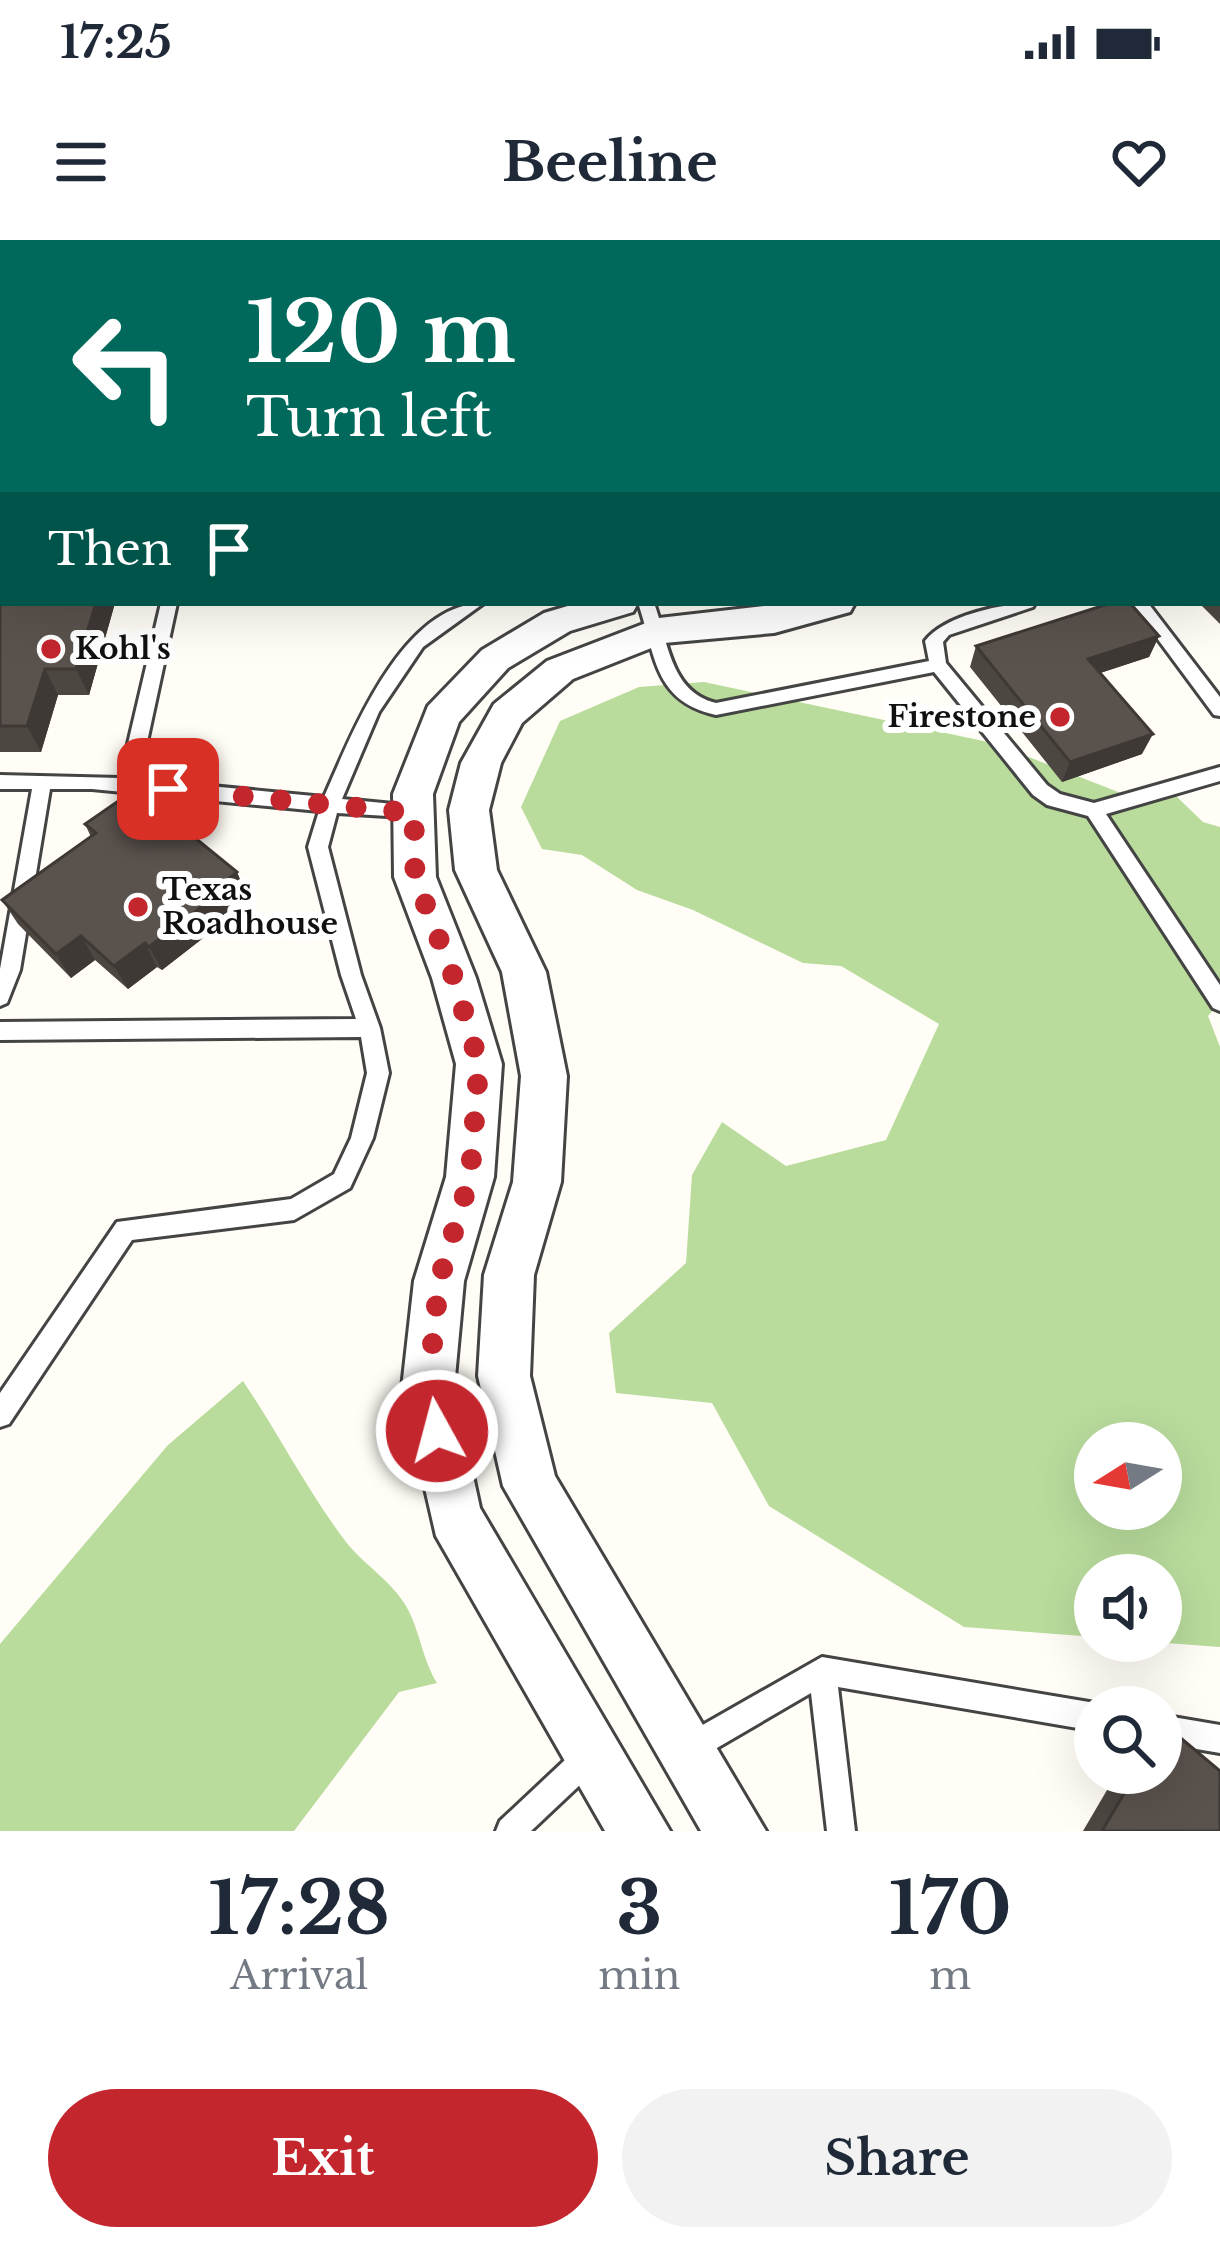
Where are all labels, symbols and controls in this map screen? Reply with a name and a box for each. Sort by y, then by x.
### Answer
text: 17:25 [60,14,172,70]
icon: menu [48,129,114,195]
text: Beeline [502,129,718,196]
icon: heart [1106,129,1172,195]
text: 120 m [246,281,516,385]
icon: left [48,288,204,444]
text: Turn left [246,384,492,451]
icon: arrive [196,516,262,582]
text: Then [48,521,172,577]
place label: Kohl's [75,630,171,667]
marker: Kohl's [38,636,64,662]
place label: Firestone [888,698,1036,735]
marker: Firestone [1047,704,1073,730]
pin [117,738,219,840]
icon: arrive [135,756,201,822]
place label: Texas Roadhouse [162,871,338,942]
marker: Texas Roadhouse [125,894,151,920]
position arrow [374,1368,500,1494]
north arrow [1074,1422,1182,1530]
map controls [1074,1422,1182,1794]
button: sound [1074,1554,1182,1662]
button: search [1074,1686,1182,1794]
text: 17:28 [208,1864,390,1953]
text: 3 [616,1864,662,1953]
text: 170 [889,1864,1012,1953]
text: Arrival [230,1951,368,2000]
text: min [598,1951,680,2000]
text: m [929,1951,971,2000]
button: Exit [48,2089,598,2227]
button: Share [622,2089,1172,2227]

